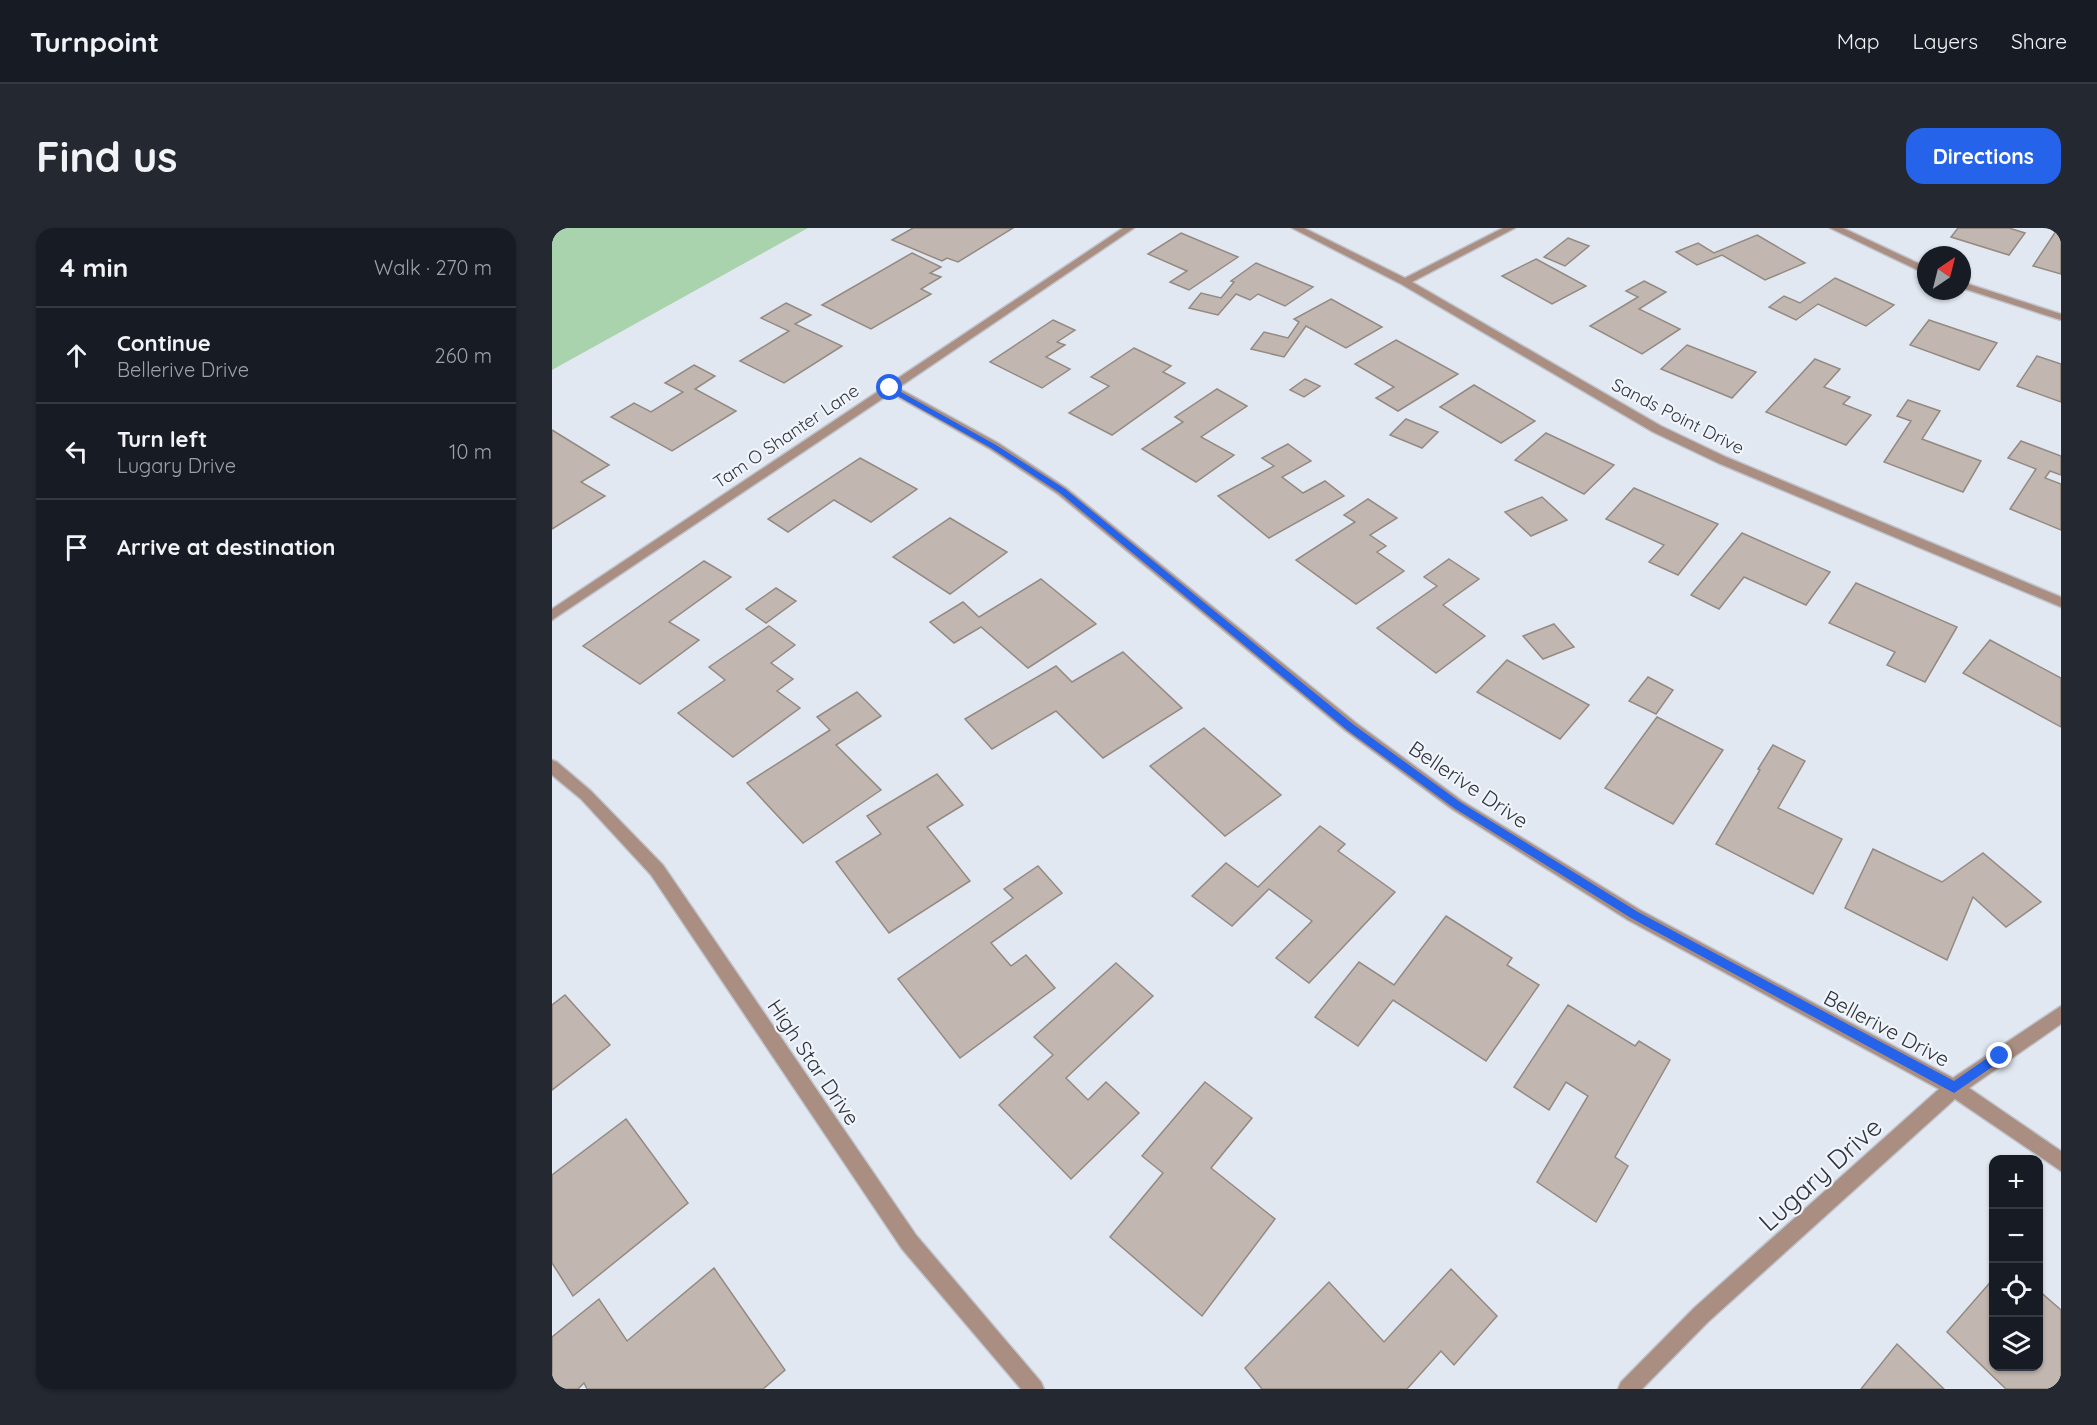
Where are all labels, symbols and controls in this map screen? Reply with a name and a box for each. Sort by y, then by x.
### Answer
text: Turnpoint [30,24,159,59]
text: Map [1837,28,1880,54]
text: Layers [1913,28,1978,54]
text: Share [2011,28,2067,54]
button: Directions [1906,128,2061,184]
text: Find us [36,130,178,183]
north arrow [1917,246,1971,300]
text: 4 min [60,251,128,284]
text: Walk · 270 m [374,255,492,280]
text: Continue [117,329,211,357]
icon: ahead [60,339,93,372]
text: 260 m [435,343,492,368]
text: Bellerive Drive [117,357,249,382]
street label: Sands Point Drive [1608,373,1748,459]
route start [876,374,902,400]
street label: Tam O Shanter Lane [709,379,863,493]
text: Turn left [117,425,207,453]
icon: left [60,435,93,468]
text: 10 m [449,439,492,464]
text: Lugary Drive [117,453,236,478]
icon: arrive [60,531,93,564]
text: Arrive at destination [117,533,335,561]
street label: Bellerive Drive [1404,734,1534,834]
street label: Bellerive Drive [1820,984,1954,1072]
street label: High Star Drive [762,994,866,1130]
route end [1986,1042,2012,1068]
street label: Lugary Drive [1751,1110,1889,1238]
map controls [1989,1155,2043,1371]
button: + [1989,1155,2043,1209]
button: − [1989,1209,2043,1263]
button: locate [1989,1263,2043,1317]
button: layers [1989,1317,2043,1371]

